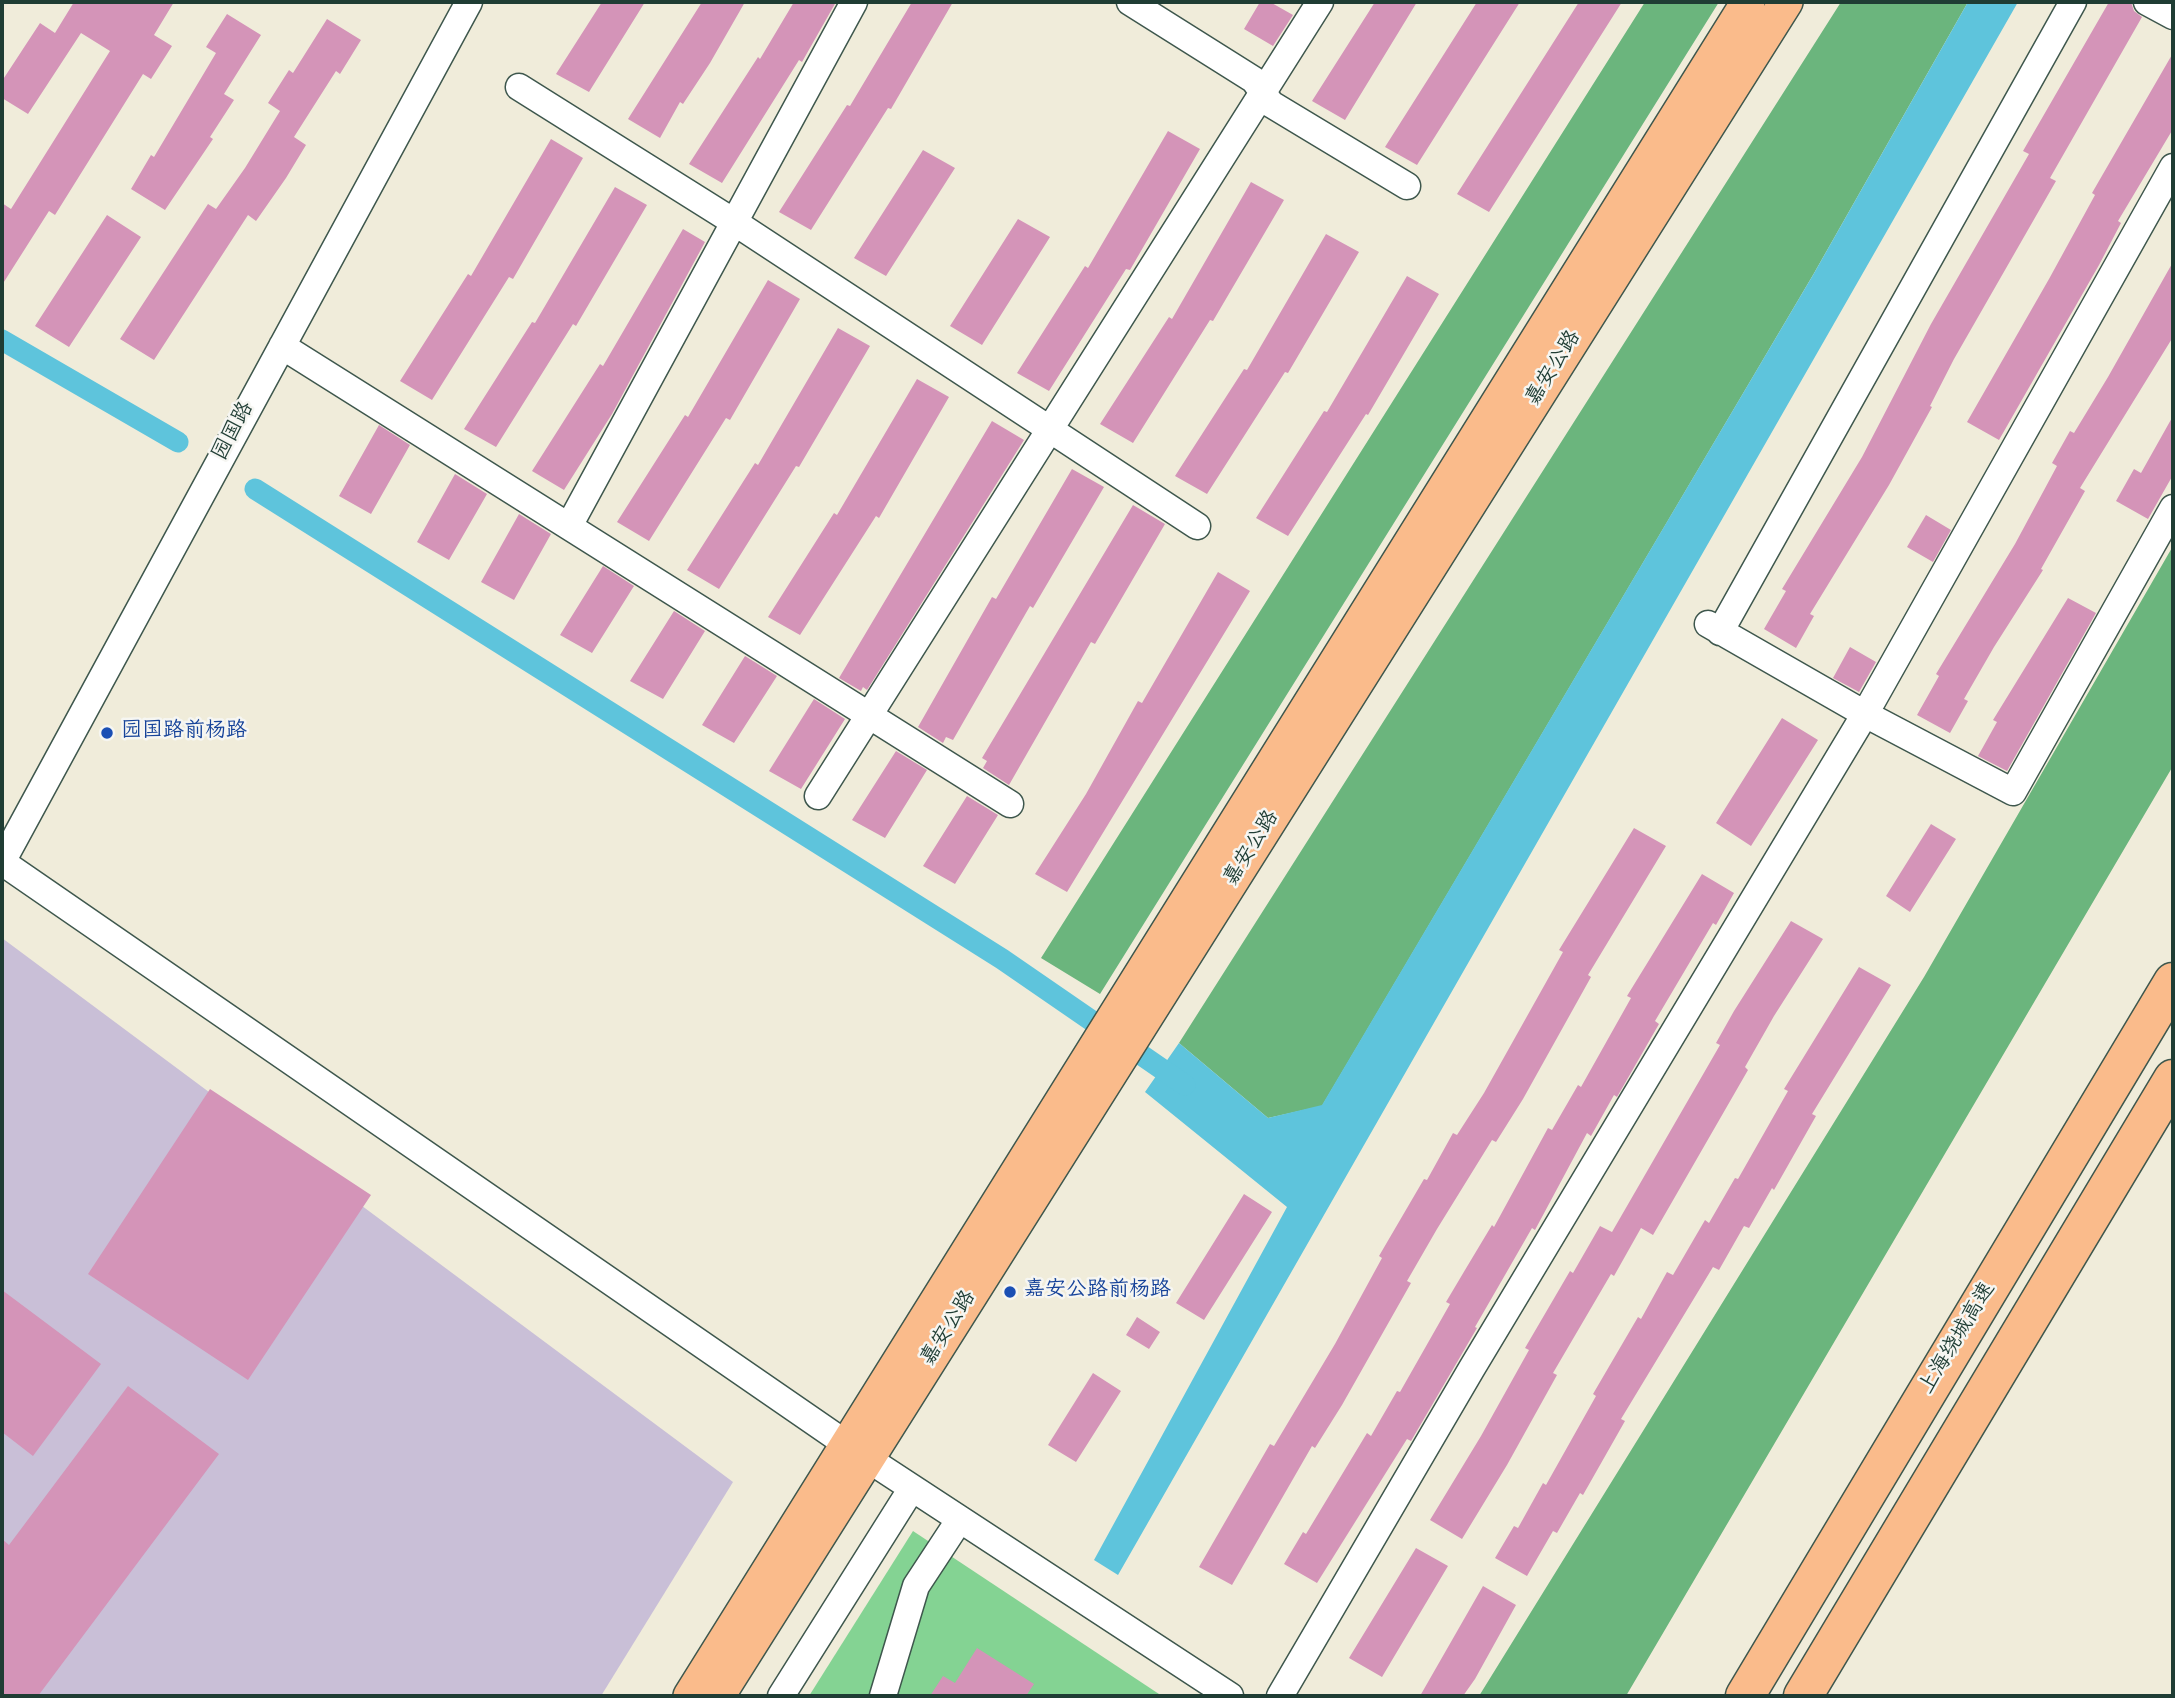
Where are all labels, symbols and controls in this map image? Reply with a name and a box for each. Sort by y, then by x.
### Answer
street label: 嘉安公路 [1522,327,1588,411]
street label: 园国路 [209,398,261,466]
place label: 园国路前杨路 [121,720,247,746]
marker: 园国路前杨路 [99,725,115,741]
street label: 嘉安公路 [1220,807,1286,891]
place label: 嘉安公路前杨路 [1024,1279,1171,1305]
street label: 上海绕城高速 [1916,1279,2002,1399]
marker: 嘉安公路前杨路 [1002,1284,1018,1300]
street label: 嘉安公路 [917,1287,983,1371]

